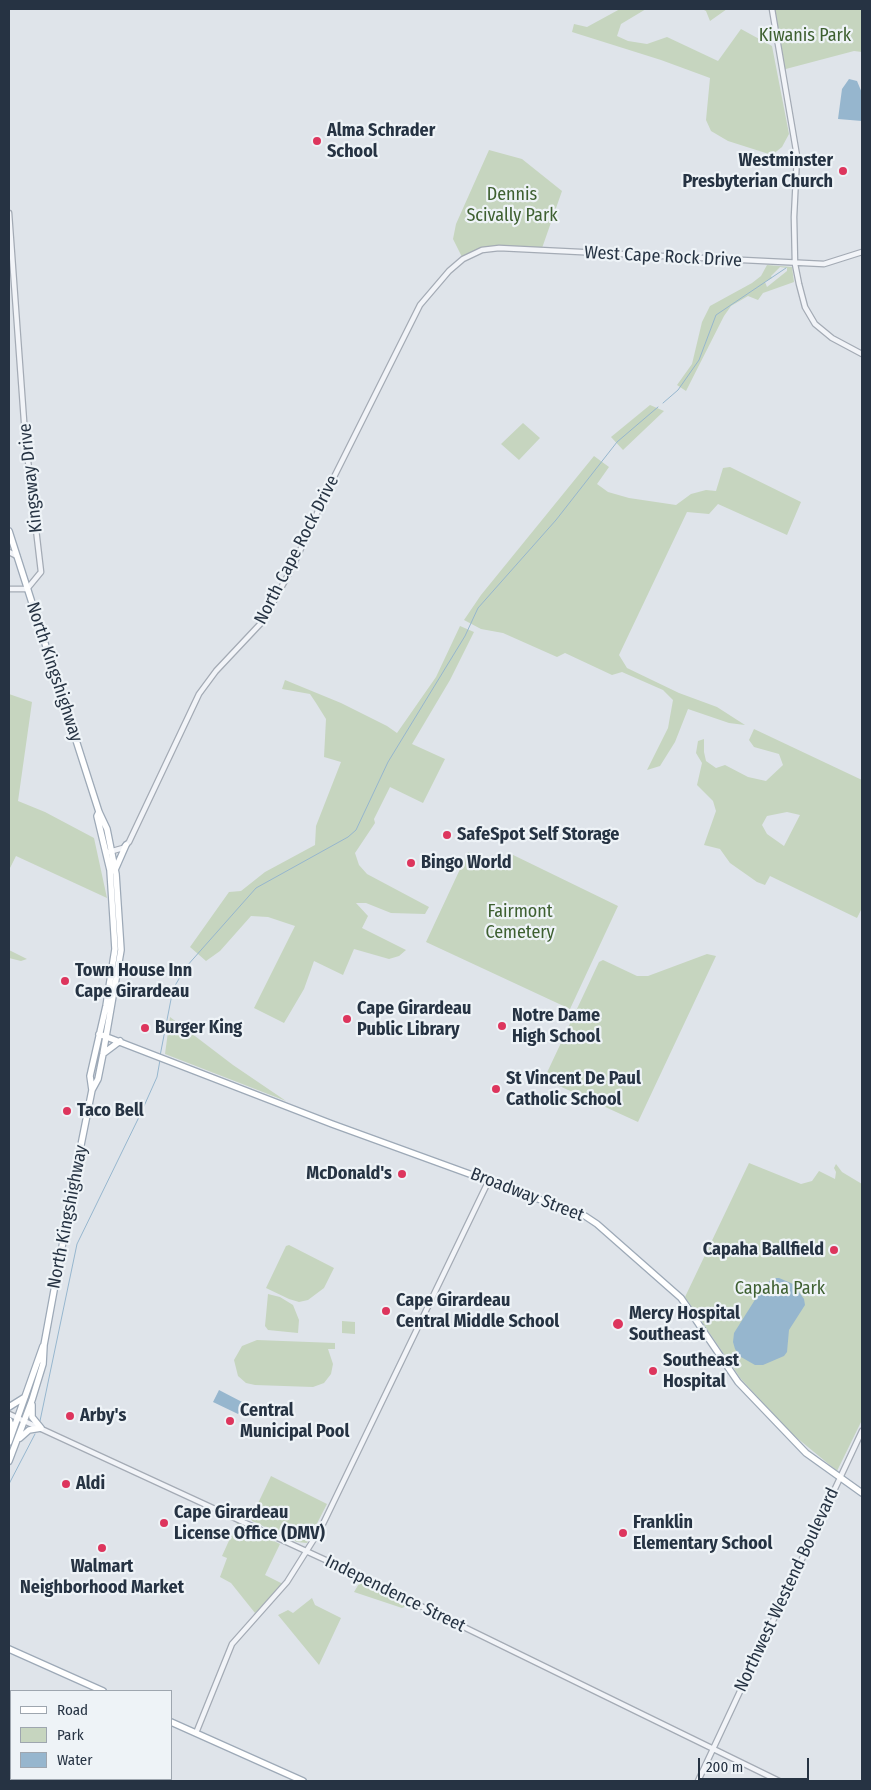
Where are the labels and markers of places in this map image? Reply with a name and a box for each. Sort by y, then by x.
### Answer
place label: Alma Schrader School [327,120,435,162]
marker: Alma Schrader School [311,135,323,147]
place label: Westminster Presbyterian Church [682,150,833,192]
marker: Westminster Presbyterian Church [837,165,849,177]
place label: SafeSpot Self Storage [457,824,619,846]
marker: SafeSpot Self Storage [441,829,453,841]
place label: Bingo World [421,852,512,874]
marker: Bingo World [405,857,417,869]
place label: Town House Inn Cape Girardeau [75,960,192,1002]
marker: Town House Inn Cape Girardeau [59,975,71,987]
place label: Cape Girardeau Public Library [357,998,471,1040]
place label: Notre Dame High School [512,1005,600,1048]
marker: Cape Girardeau Public Library [341,1013,353,1025]
place label: Burger King [155,1017,242,1039]
marker: Notre Dame High School [496,1020,508,1032]
marker: Burger King [139,1022,151,1034]
place label: St Vincent De Paul Catholic School [506,1068,641,1110]
marker: St Vincent De Paul Catholic School [490,1083,502,1095]
place label: Taco Bell [77,1100,144,1122]
marker: Taco Bell [61,1105,73,1117]
place label: McDonald's [306,1163,392,1185]
marker: McDonald's [396,1168,408,1180]
place label: Capaha Ballfield [703,1239,824,1261]
marker: Capaha Ballfield [828,1244,840,1256]
place label: Cape Girardeau Central Middle School [396,1290,559,1332]
place label: Mercy Hospital Southeast [629,1303,740,1346]
marker: Cape Girardeau Central Middle School [380,1305,392,1317]
marker: Mercy Hospital Southeast [611,1317,625,1331]
place label: Southeast Hospital [663,1350,739,1392]
marker: Southeast Hospital [647,1365,659,1377]
place label: Central Municipal Pool [240,1400,349,1442]
place label: Arby's [80,1405,126,1427]
marker: Arby's [64,1410,76,1422]
marker: Central Municipal Pool [224,1415,236,1427]
place label: Aldi [76,1473,105,1495]
marker: Aldi [60,1478,72,1490]
place label: Cape Girardeau License Office (DMV) [174,1502,325,1545]
place label: Franklin Elementary School [633,1512,772,1555]
marker: Cape Girardeau License Office (DMV) [158,1517,170,1529]
marker: Franklin Elementary School [617,1527,629,1539]
marker: Walmart Neighborhood Market [96,1542,108,1554]
place label: Walmart Neighborhood Market [20,1556,184,1598]

